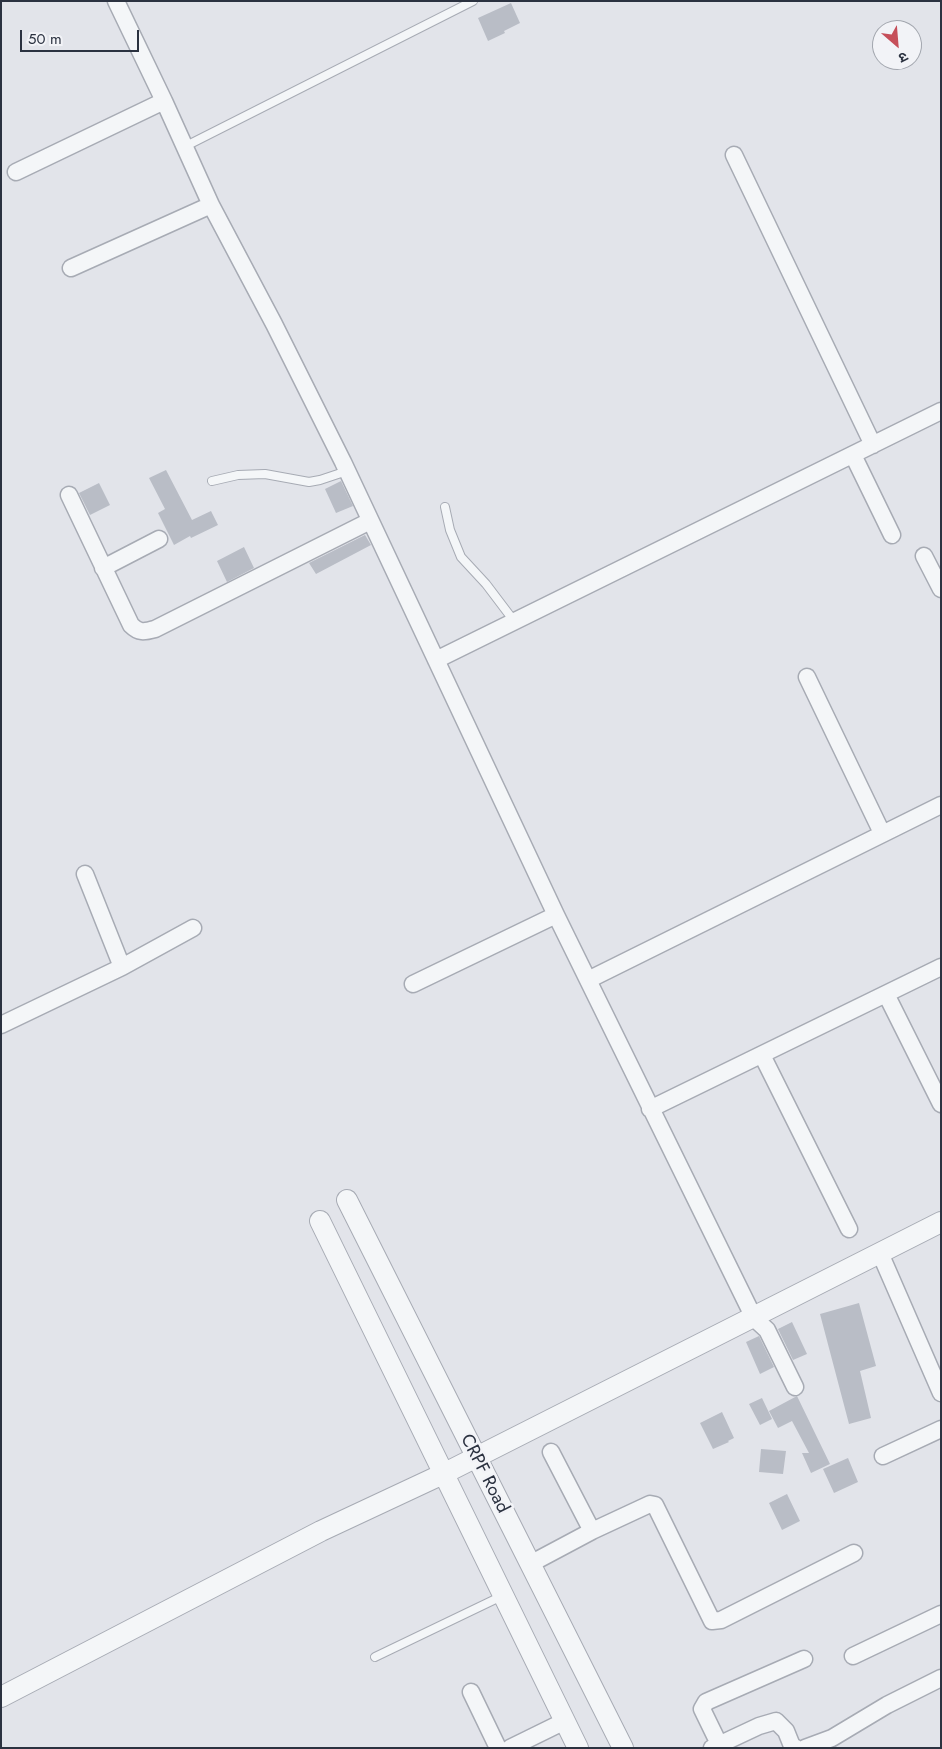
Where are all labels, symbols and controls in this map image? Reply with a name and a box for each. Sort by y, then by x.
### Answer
scale bar [22,20,141,52]
north arrow [872,20,922,70]
text: 50 m [28,28,62,50]
text: उ [895,47,912,68]
street label: CRPF Road [455,1431,513,1517]

